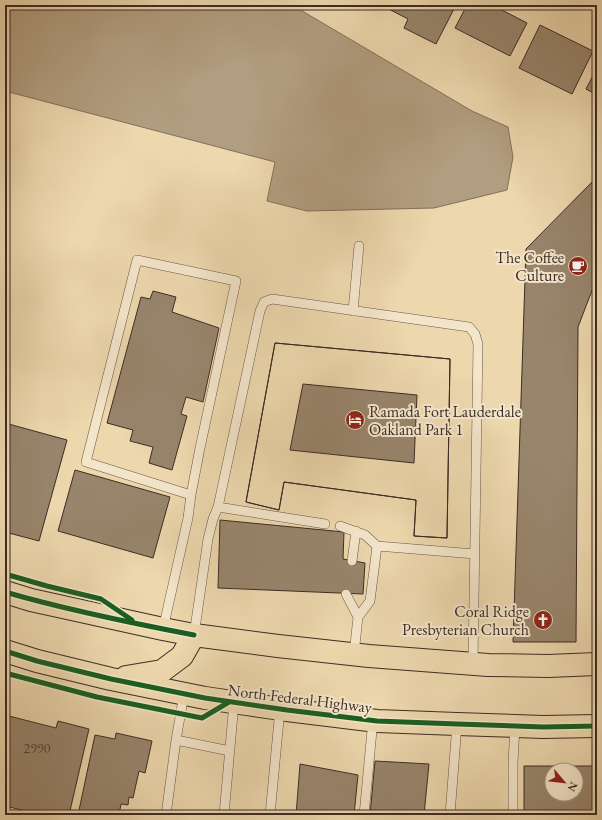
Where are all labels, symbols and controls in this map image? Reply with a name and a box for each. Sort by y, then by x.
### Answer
place label: The Coffee Culture [495,247,564,286]
cafe icon: The Coffee Culture [567,255,589,277]
place label: Ramada Fort Lauderdale Oakland Park 1 [369,401,521,440]
hotel icon: Ramada Fort Lauderdale Oakland Park 1 [344,409,366,431]
place label: Coral Ridge Presbyterian Church [402,601,529,640]
church icon: Coral Ridge Presbyterian Church [532,609,554,631]
street label: North Federal Highway [227,679,374,718]
house number: 2990 [24,739,51,757]
north arrow [544,762,584,802]
text: N [565,779,581,794]

